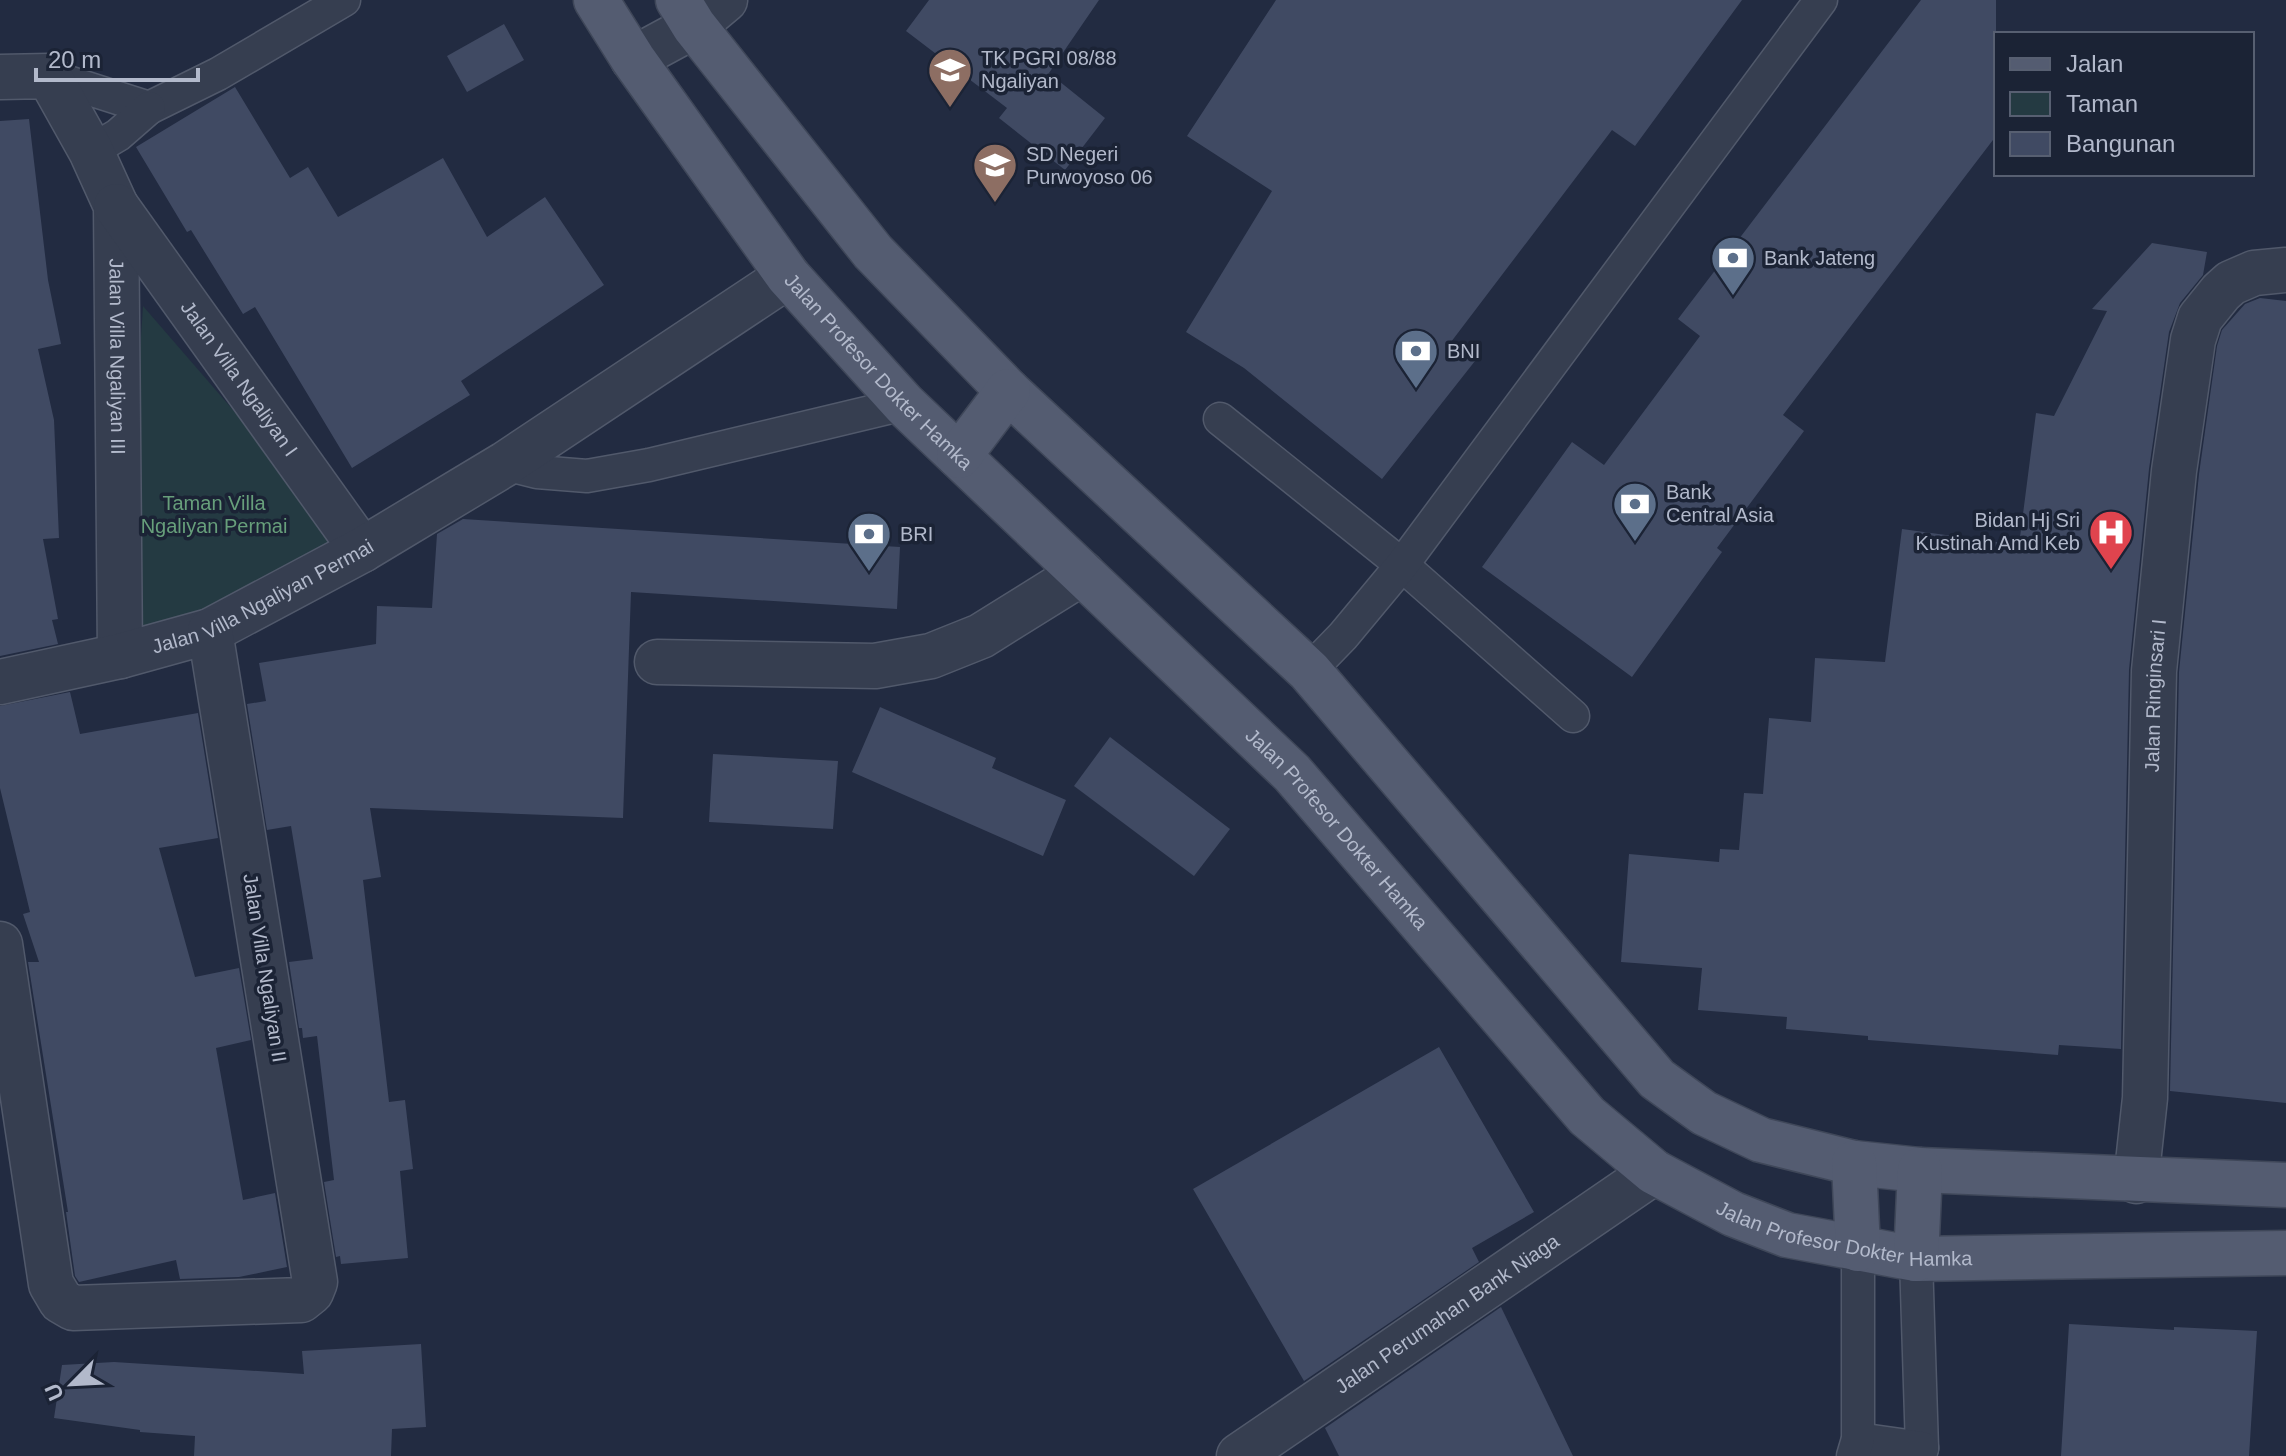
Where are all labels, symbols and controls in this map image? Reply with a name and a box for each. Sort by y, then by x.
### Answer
scale bar [36,32,198,82]
legend [1994,32,2254,176]
text: 20 m [48,46,101,73]
school or university icon: TK PGRI 08/88 Ngaliyan [926,46,974,109]
place label: TK PGRI 08/88 Ngaliyan [981,47,1117,92]
text: Jalan [2066,50,2123,77]
text: Taman [2066,90,2138,117]
text: Bangunan [2066,130,2175,157]
school or university icon: SD Negeri Purwoyoso 06 [971,141,1019,204]
place label: SD Negeri Purwoyoso 06 [1026,143,1153,188]
bank icon: Bank Jateng [1709,234,1757,297]
place label: Bank Jateng [1764,247,1875,269]
street label: Jalan Villa Ngaliyan III [105,258,129,455]
street label: Jalan Profesor Dokter Hamka [780,269,978,475]
street label: Jalan Villa Ngaliyan I [176,297,302,460]
bank icon: BNI [1392,327,1440,390]
place label: BNI [1447,340,1480,362]
bank icon: Bank Central Asia [1611,480,1659,543]
place label: Bank Central Asia [1666,481,1775,526]
park label: Taman Villa Ngaliyan Permai [141,492,287,537]
hospital icon: Bidan Hj Sri Kustinah Amd Keb [2087,508,2135,571]
place label: Bidan Hj Sri Kustinah Amd Keb [1915,509,2080,554]
bank icon: BRI [845,510,893,573]
place label: BRI [900,523,933,545]
street label: Jalan Villa Ngaliyan Permai [149,535,377,658]
street label: Jalan Ringinsari I [2141,618,2170,773]
street label: Jalan Profesor Dokter Hamka [1241,724,1433,935]
street label: Jalan Villa Ngaliyan II [239,872,291,1064]
street label: Jalan Profesor Dokter Hamka [1713,1196,1973,1270]
street label: Jalan Perumahan Bank Niaga [1331,1229,1564,1398]
north arrow [32,1344,112,1424]
text: U [40,1380,69,1404]

